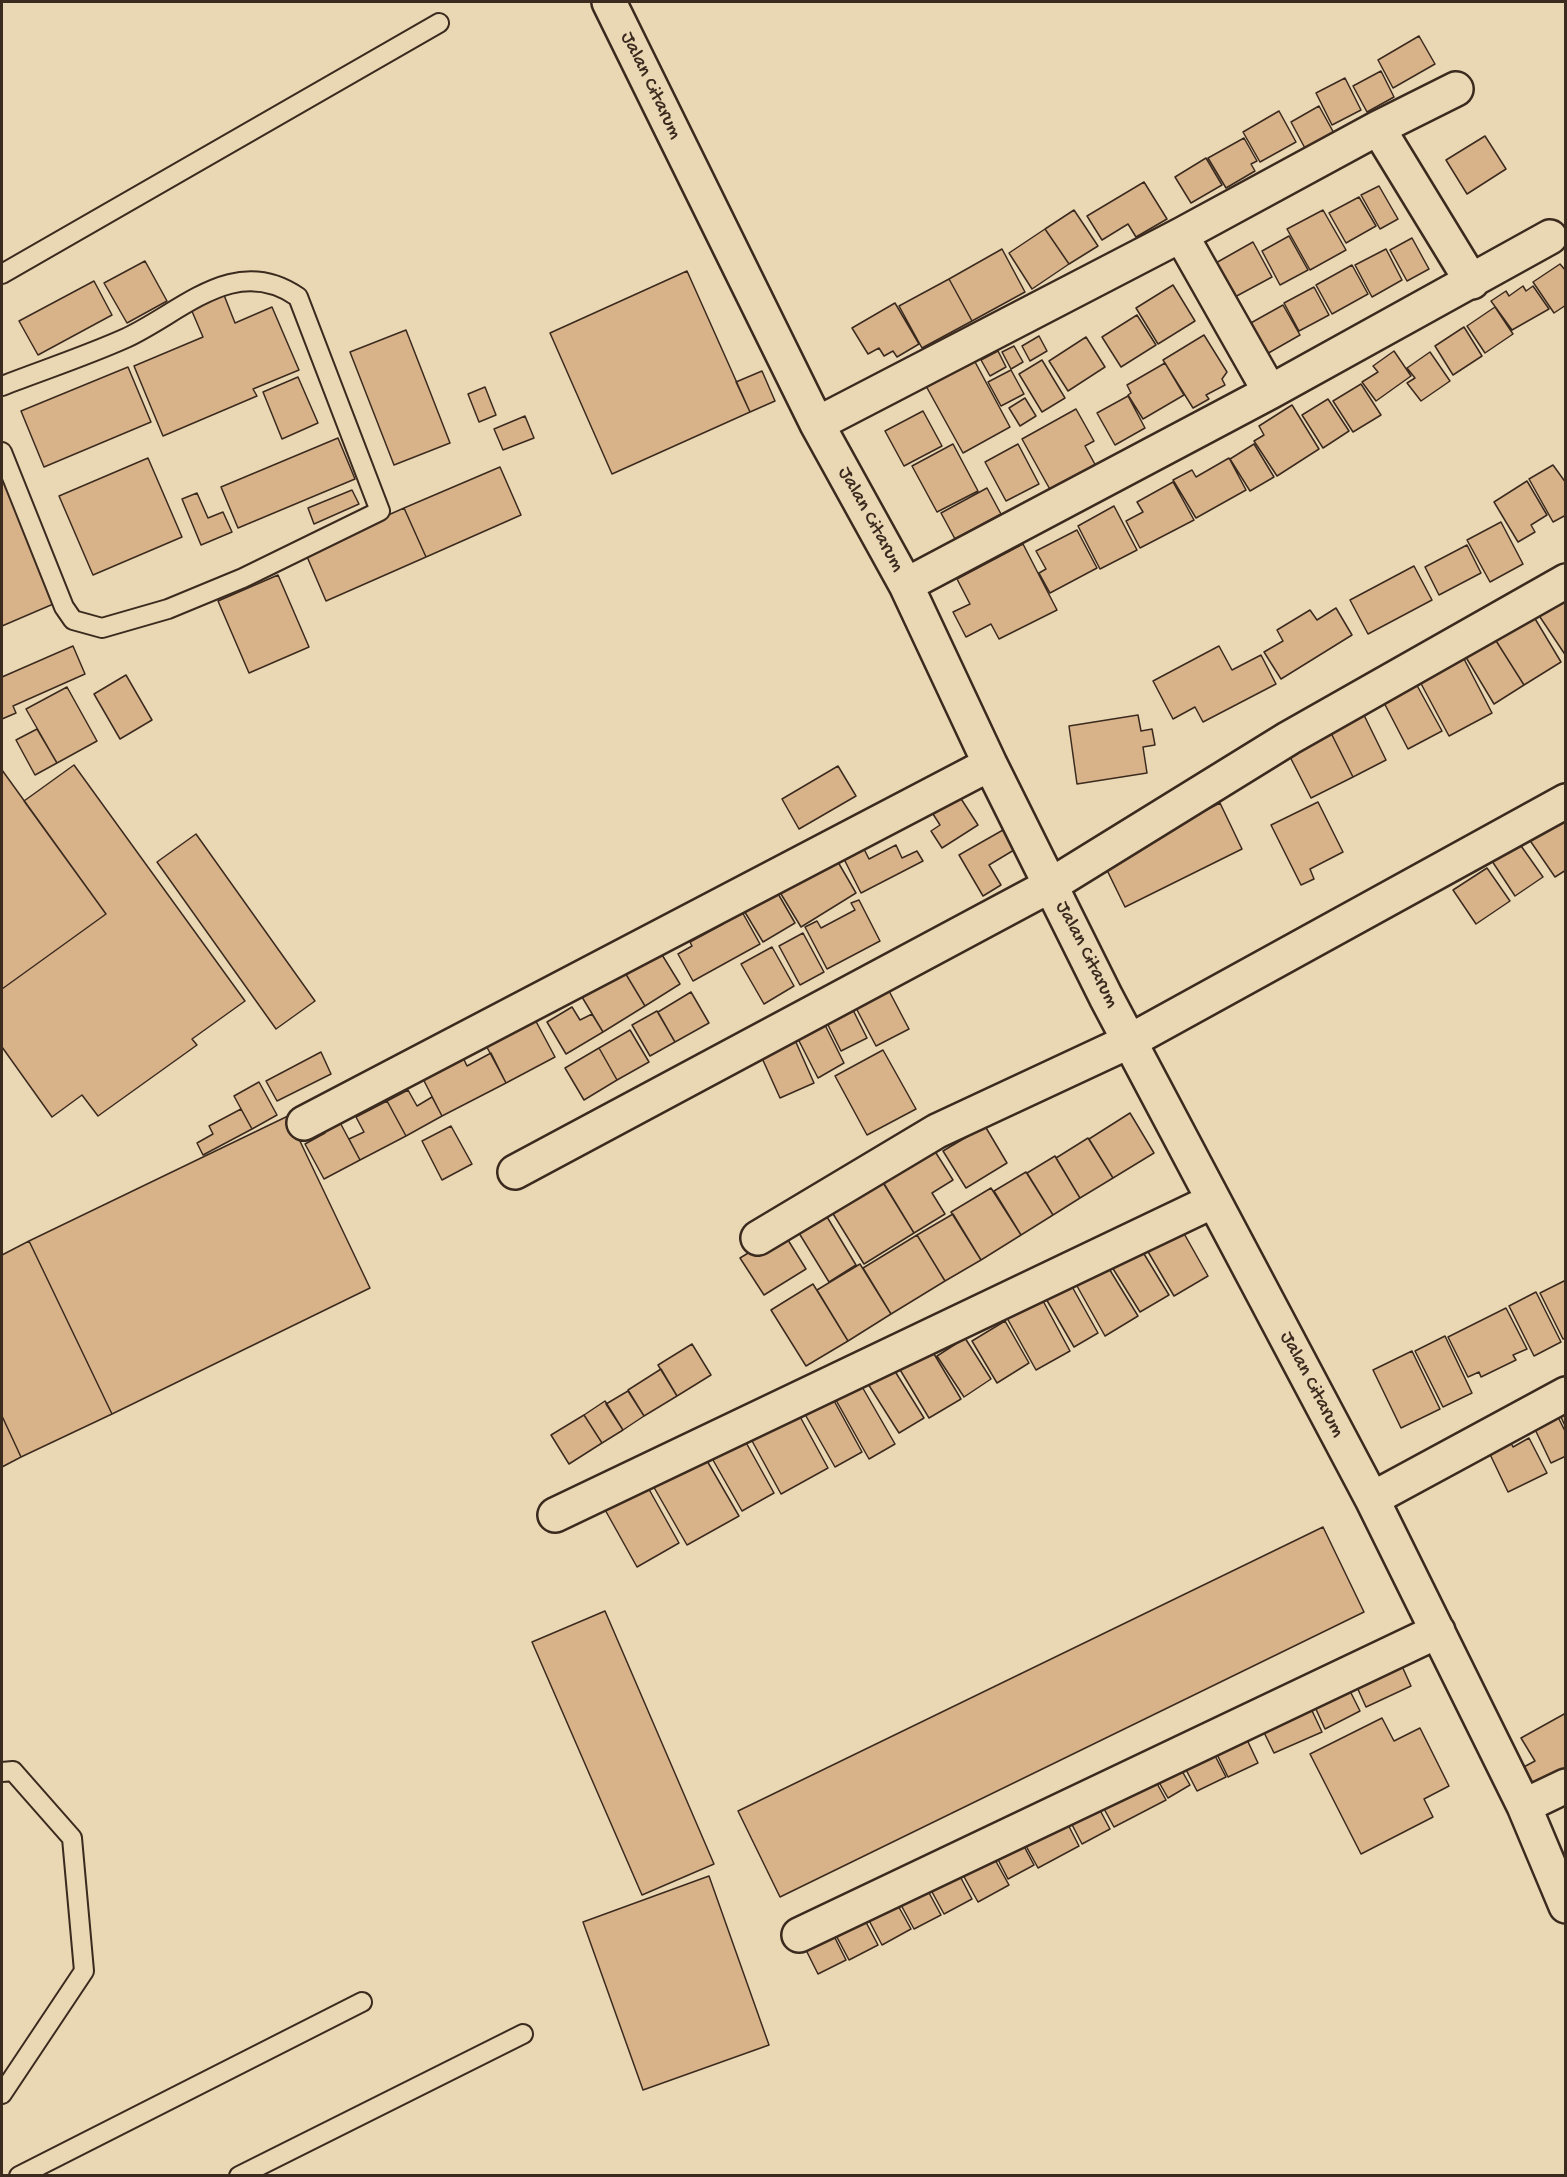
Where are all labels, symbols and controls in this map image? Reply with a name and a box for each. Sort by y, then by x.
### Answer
street label: Jalan Citarum [614,28,686,144]
street label: Jalan Citarum [831,463,909,577]
street label: Jalan Citarum [1049,898,1123,1012]
street label: Jalan Citarum [1273,1328,1349,1442]

